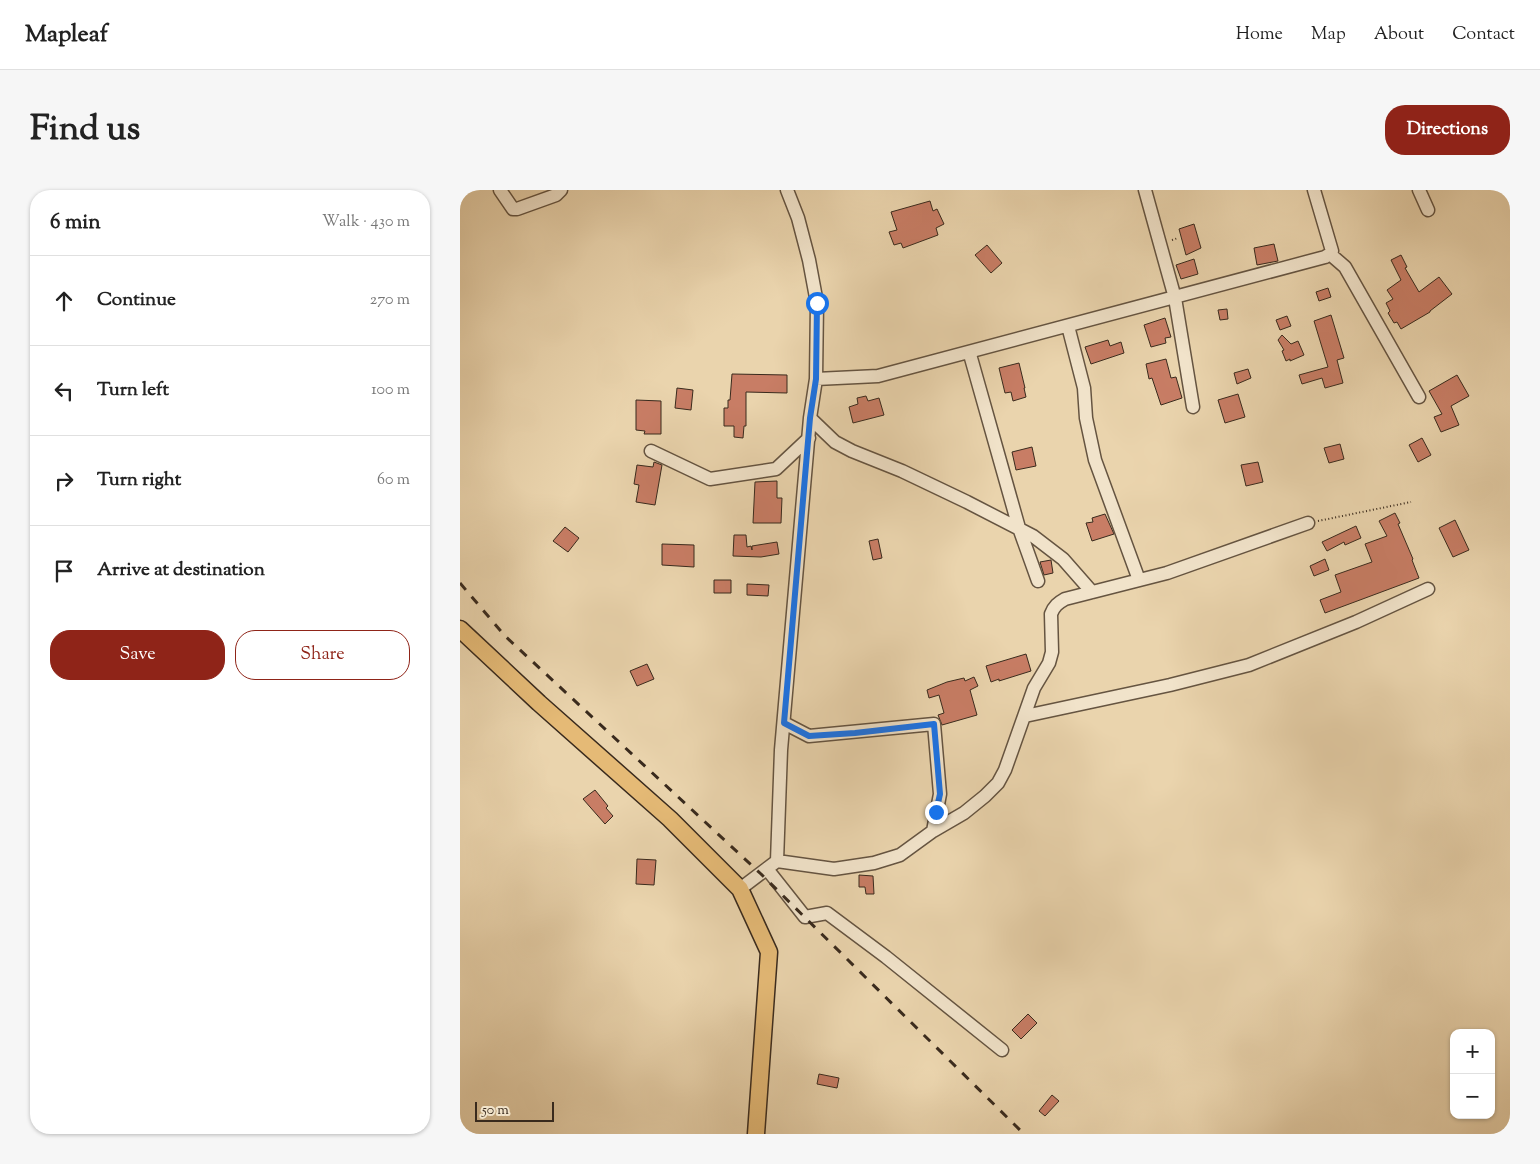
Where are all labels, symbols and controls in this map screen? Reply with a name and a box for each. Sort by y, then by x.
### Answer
text: Mapleaf [25,18,108,52]
text: Home [1236,22,1283,48]
text: Map [1311,22,1346,48]
text: About [1374,22,1424,48]
text: Contact [1452,22,1515,48]
text: Find us [30,105,140,156]
button: Directions [1385,105,1510,155]
text: 6 min [50,208,101,238]
text: Walk · 430 m [322,211,410,234]
icon: ahead [50,287,78,315]
text: Continue [97,287,176,314]
text: 270 m [370,289,410,312]
route start [806,292,829,315]
icon: left [50,377,78,405]
text: Turn left [97,377,169,404]
text: 100 m [371,379,410,402]
icon: right [50,467,78,495]
text: Turn right [97,467,181,494]
text: 60 m [377,469,410,492]
icon: arrive [50,557,78,585]
text: Arrive at destination [97,557,265,584]
button: Save [50,630,225,680]
button: Share [235,630,410,680]
route end [925,801,948,824]
map controls [1450,1029,1495,1119]
button: + [1450,1029,1495,1074]
button: − [1450,1074,1495,1119]
scale bar [475,1099,554,1122]
text: 50 m [482,1101,509,1121]

